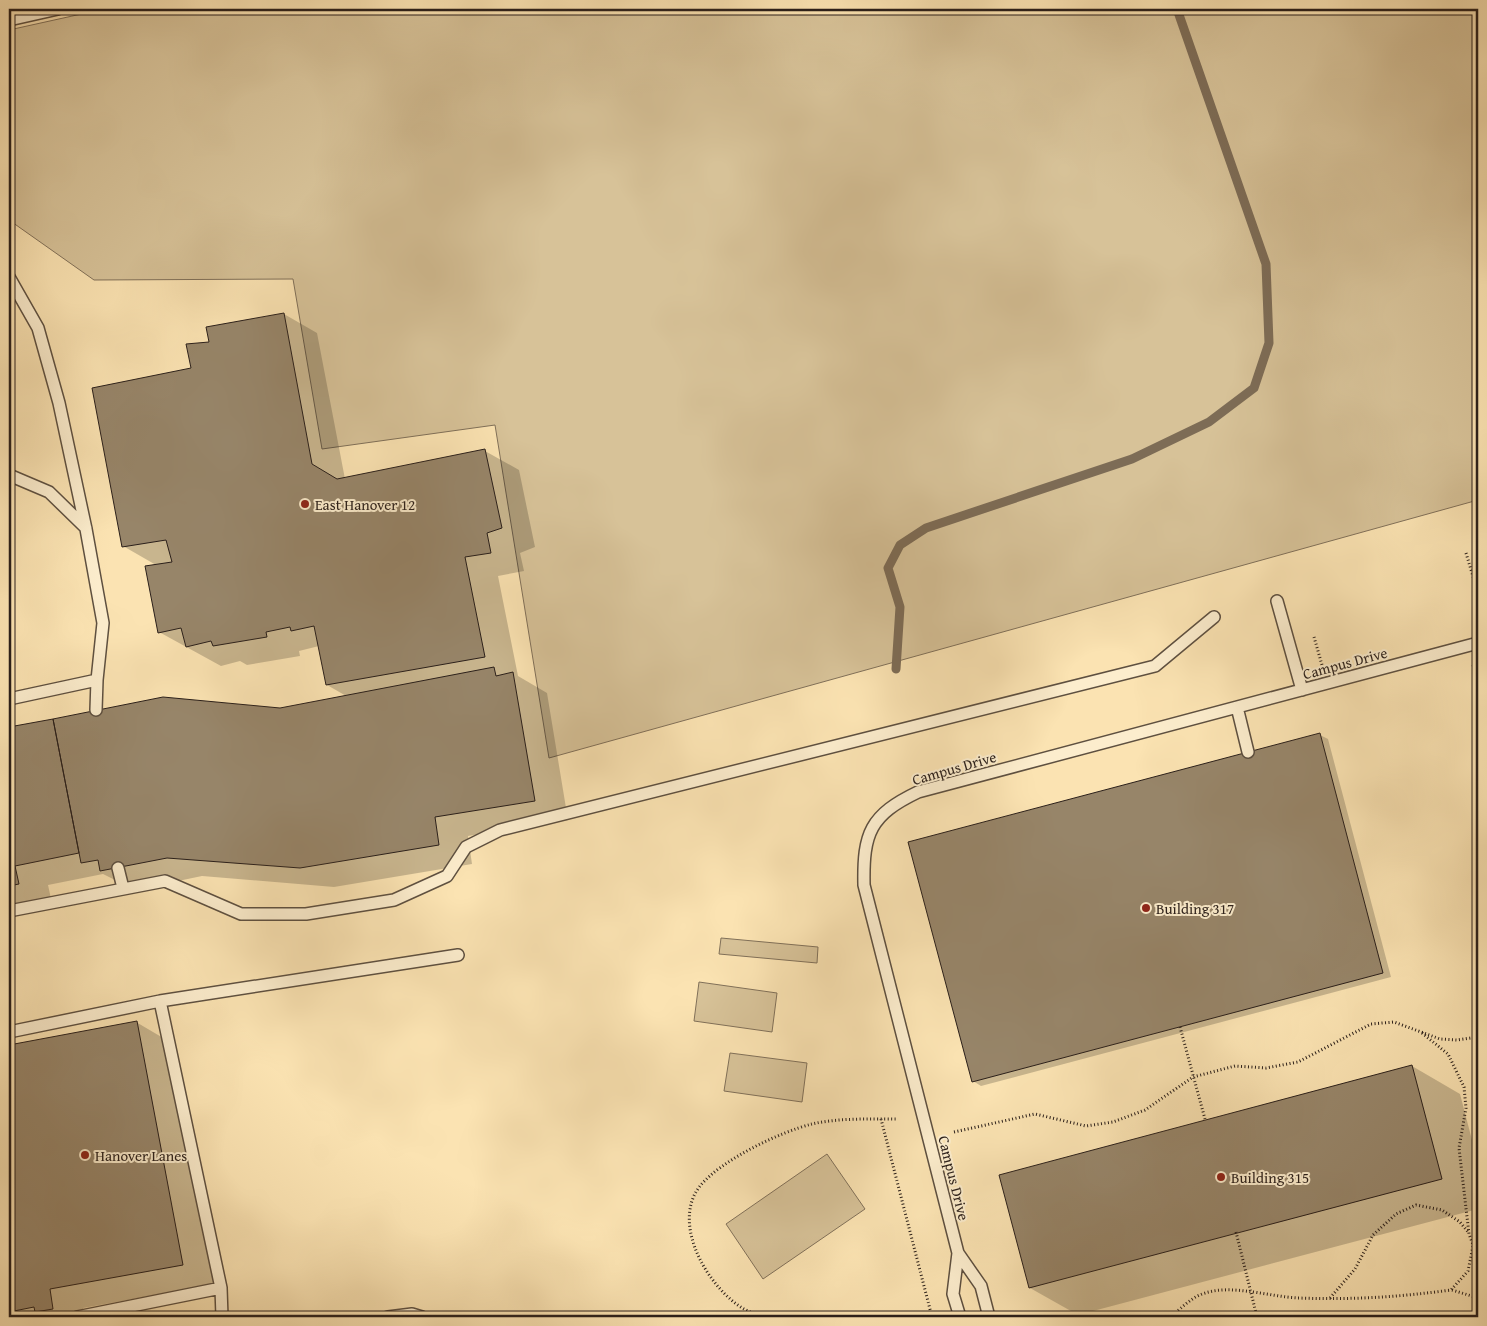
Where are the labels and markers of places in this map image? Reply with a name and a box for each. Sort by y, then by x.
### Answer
place label: East Hanover 12 [315,494,415,515]
marker: East Hanover 12 [299,498,311,510]
place label: Building 317 [1156,898,1234,919]
marker: Building 317 [1140,902,1152,914]
place label: Hanover Lanes [95,1145,187,1166]
marker: Hanover Lanes [79,1149,91,1161]
place label: Building 315 [1231,1167,1309,1188]
marker: Building 315 [1215,1171,1227,1183]

